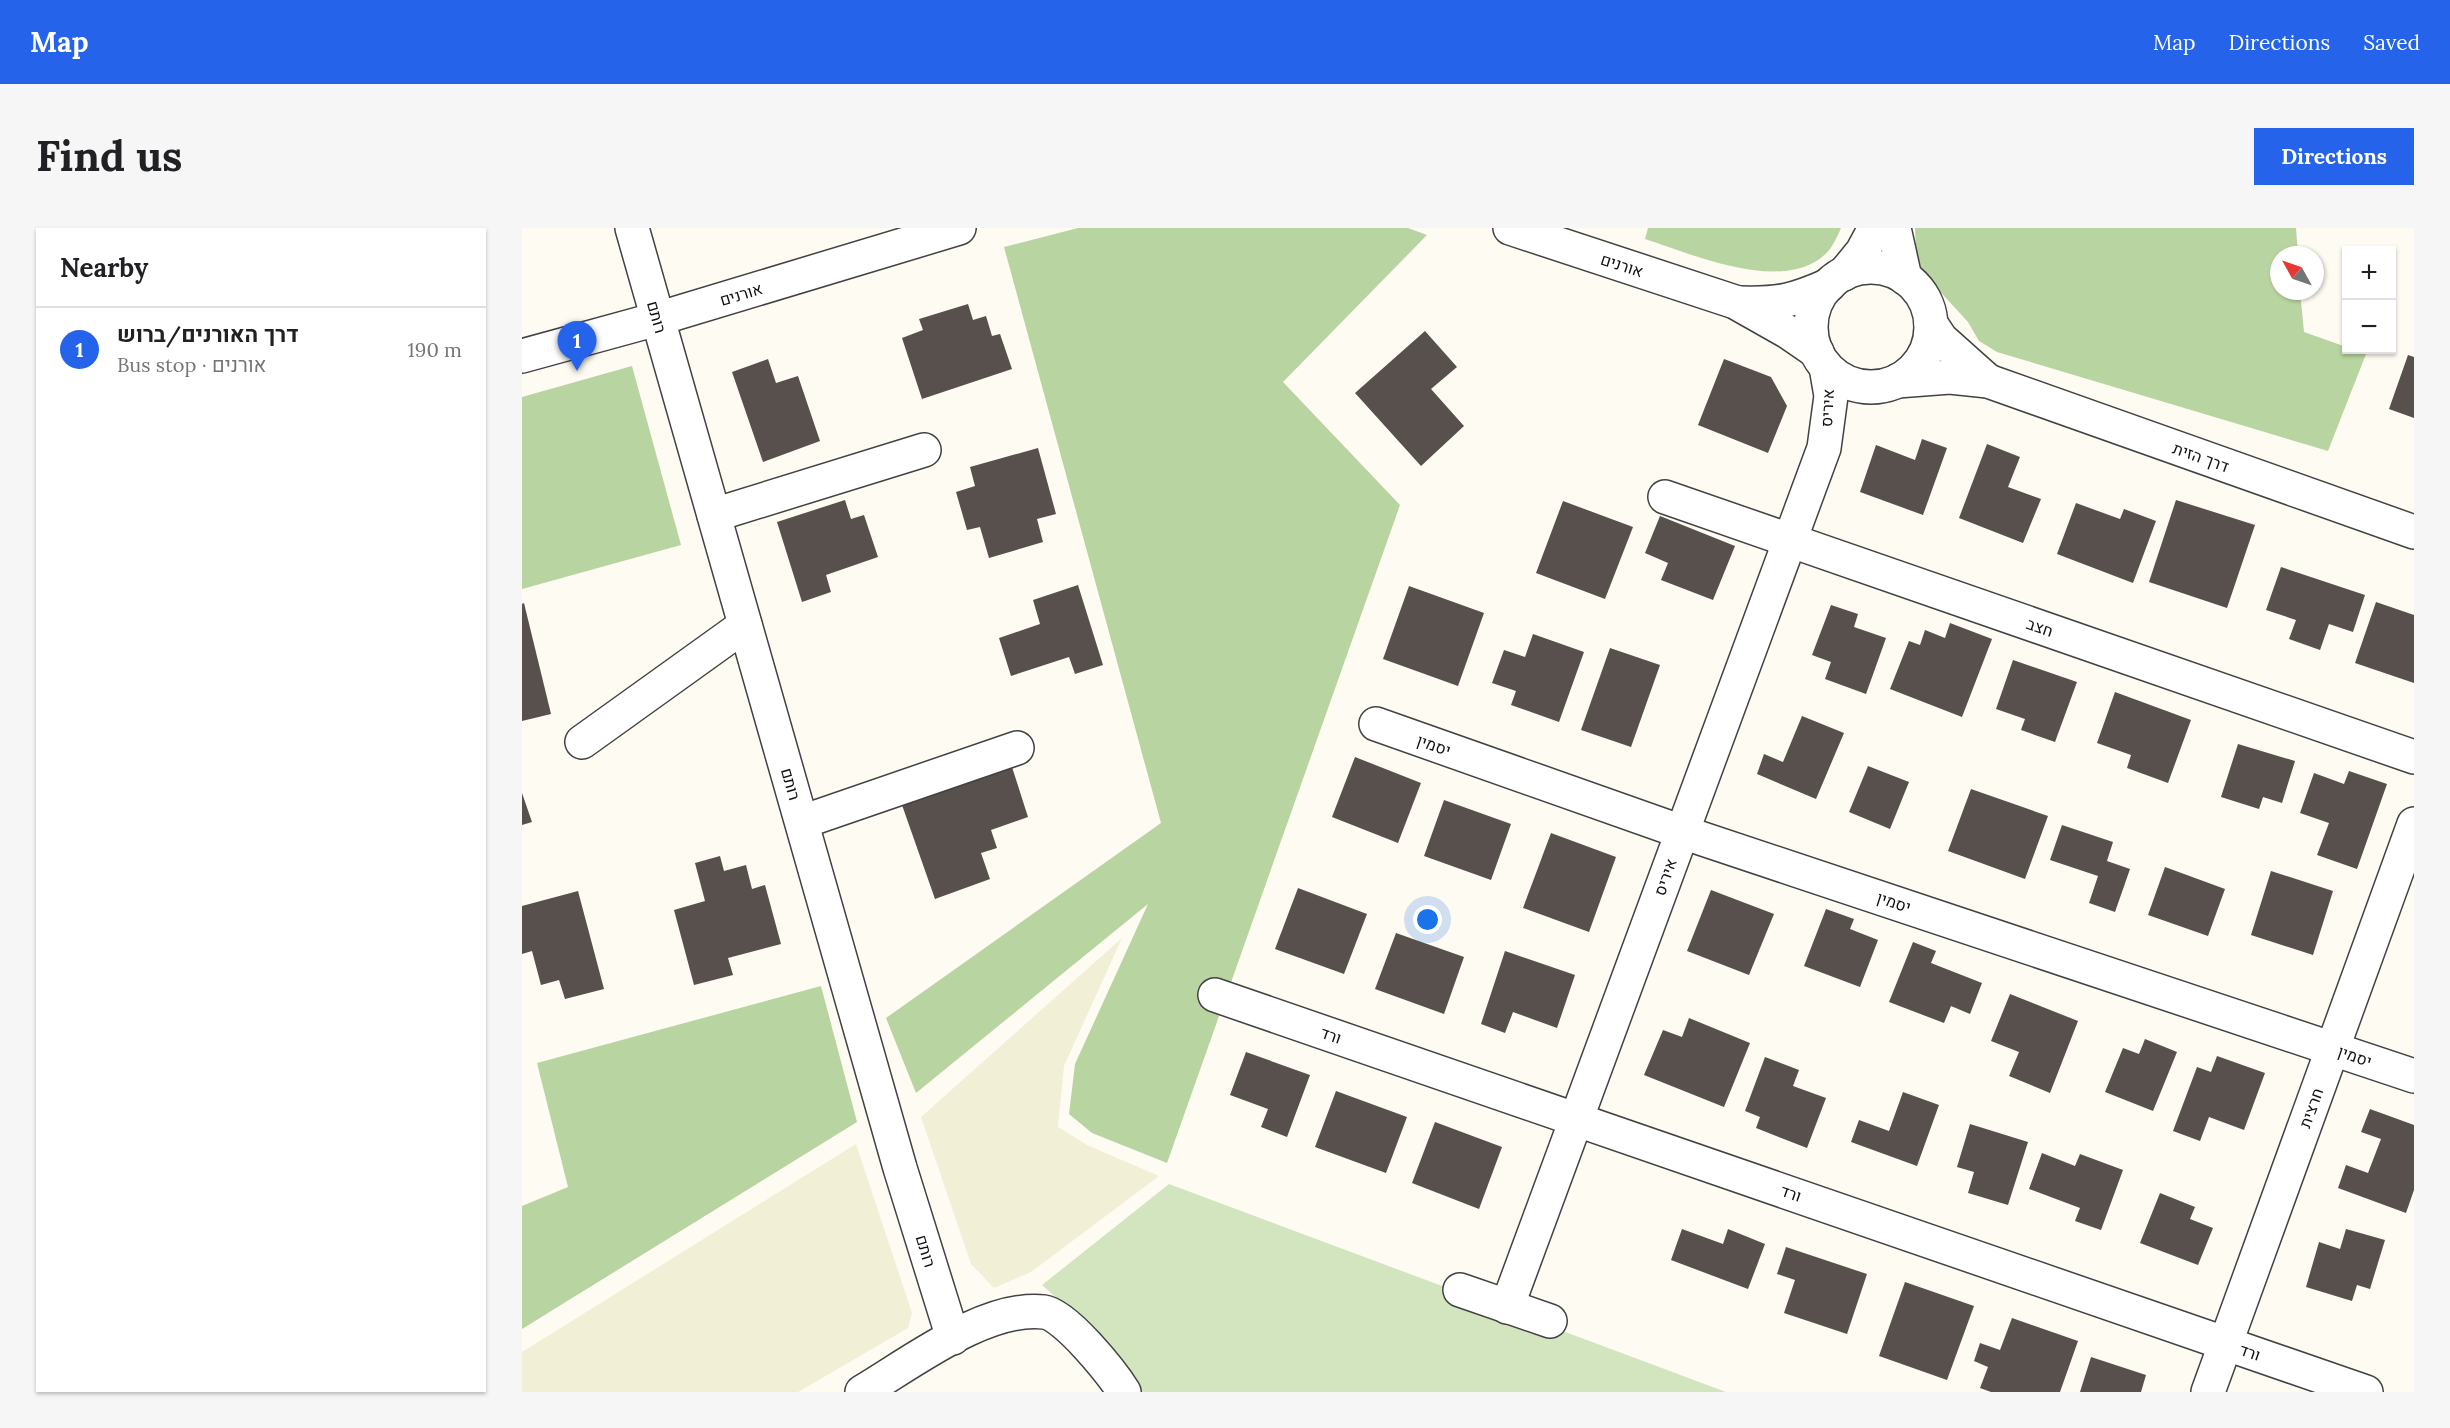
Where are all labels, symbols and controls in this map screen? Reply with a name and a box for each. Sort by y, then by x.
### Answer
text: Map [30,24,89,60]
text: Map [2153,29,2196,56]
text: Directions [2229,29,2330,56]
text: Saved [2363,29,2420,56]
button: Directions [2254,128,2414,185]
text: Find us [36,129,182,183]
north arrow [2270,246,2324,300]
map controls [2342,246,2396,354]
button: + [2342,246,2396,300]
street label: אורנים [1598,249,1646,281]
text: Nearby [60,251,148,284]
street label: אורנים [717,278,765,310]
street label: רותם [643,299,671,335]
button: − [2342,300,2396,354]
text: דרך האורנים/ברוש [117,320,299,348]
pin: 1 [558,322,596,371]
text: 1 [75,337,84,362]
text: 190 m [408,337,462,362]
text: Bus stop · אורנים [117,352,266,377]
street label: איריס [1816,389,1838,427]
street label: דרך הזית [2170,438,2232,476]
street label: חצב [2024,613,2056,641]
street label: יסמין [1414,730,1454,760]
street label: רותם [777,766,805,802]
street label: איריס [1649,856,1681,898]
street label: יסמין [1874,887,1914,917]
your location [1413,905,1442,934]
street label: ורד [1318,1022,1344,1048]
street label: יסמין [2335,1041,2375,1071]
street label: חרצית [2295,1085,2327,1131]
street label: ורד [1778,1180,1804,1206]
street label: רותם [912,1232,940,1270]
street label: ורד [2237,1339,2263,1365]

